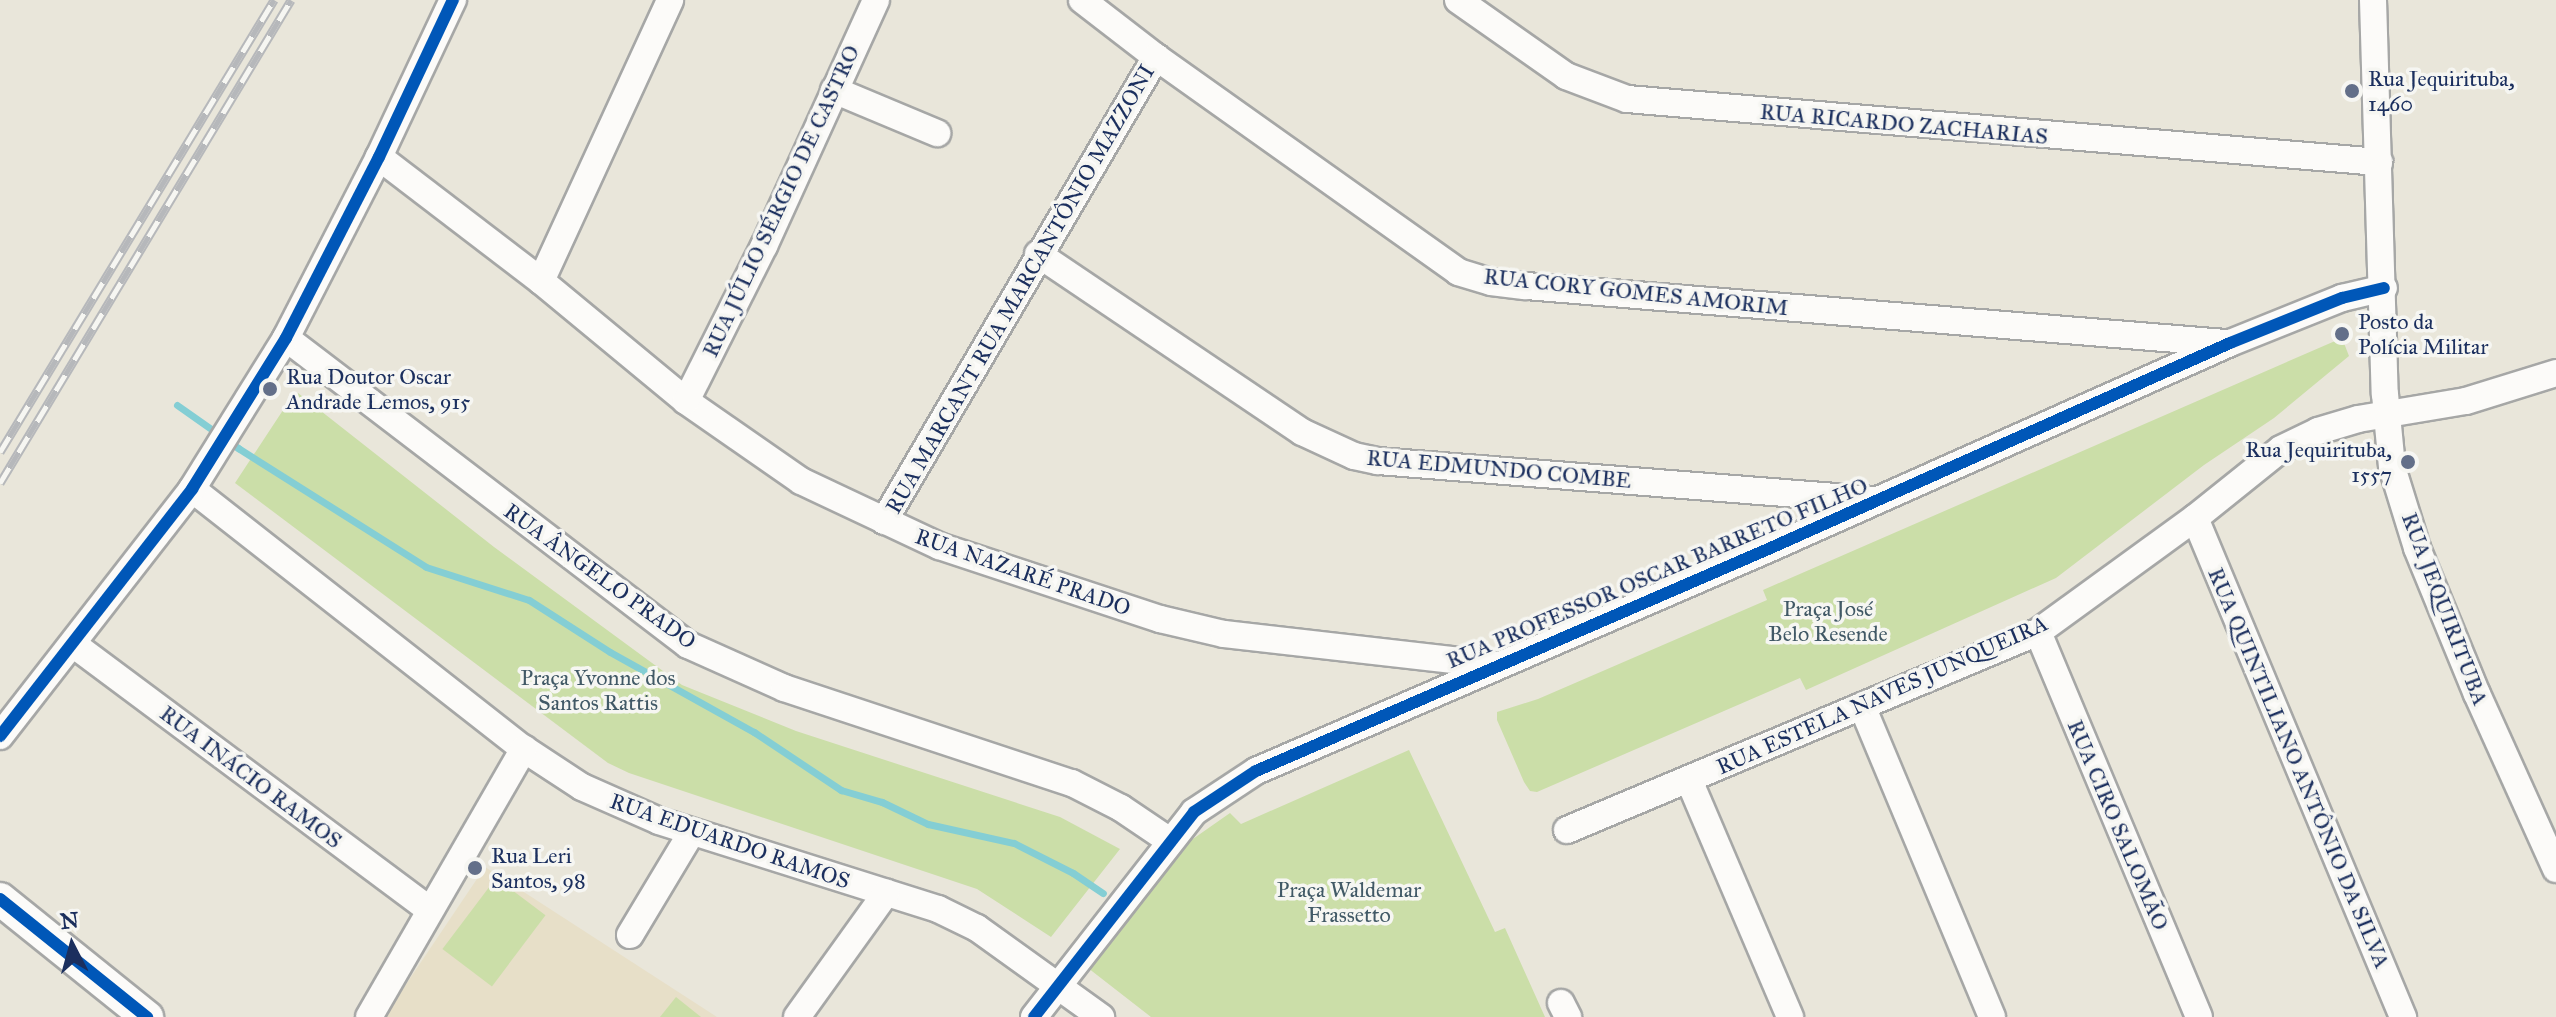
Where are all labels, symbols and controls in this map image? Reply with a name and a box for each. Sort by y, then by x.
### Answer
street label: RUA JÚLIO SÉRGIO DE CASTRO [697,41,865,361]
street label: RUA MARCANT RUA MARCANTÔNIO MAZZONI [880,60,1160,518]
place label: Rua Jequirituba, 1460 [2368,65,2515,116]
marker: Rua Jequirituba, 1460 [2343,82,2361,100]
street label: RUA RICARDO ZACHARIAS [1759,98,2049,150]
street label: RUA CORY GOMES AMORIM [1482,263,1790,321]
place label: Posto da Polícia Militar [2358,308,2488,360]
marker: Posto da Polícia Militar [2333,325,2351,343]
place label: Rua Doutor Oscar Andrade Lemos, 915 [286,363,470,414]
marker: Rua Doutor Oscar Andrade Lemos, 915 [261,380,279,398]
place label: Rua Jequirituba, 1557 [2245,436,2392,488]
street label: RUA EDMUNDO COMBE [1366,444,1632,494]
marker: Rua Jequirituba, 1557 [2399,453,2417,471]
street label: RUA PROFESSOR OSCAR BARRETO FILHO [1442,472,1872,674]
street label: RUA ÂNGELO PRADO [499,498,701,654]
street label: RUA JEQUIRITUBA [2396,509,2494,709]
street label: RUA NAZARÉ PRADO [912,523,1134,621]
street label: RUA QUINTILIANO ANTÔNIO DA SILVA [2202,564,2396,972]
park label: Praça José Belo Resende [1768,595,1888,646]
street label: RUA ESTELA NAVES JUNQUEIRA [1712,610,2052,780]
park label: Praça Yvonne dos Santos Rattis [520,664,676,716]
street label: RUA INÁCIO RAMOS [155,700,347,854]
street label: RUA CIRO SALOMÃO [2062,716,2174,934]
street label: RUA EDUARDO RAMOS [607,788,853,894]
place label: Rua Leri Santos, 98 [491,842,586,894]
marker: Rua Leri Santos, 98 [466,859,484,877]
park label: Praça Waldemar Frassetto [1277,876,1421,928]
north arrow [32,905,112,985]
text: N [59,906,80,935]

